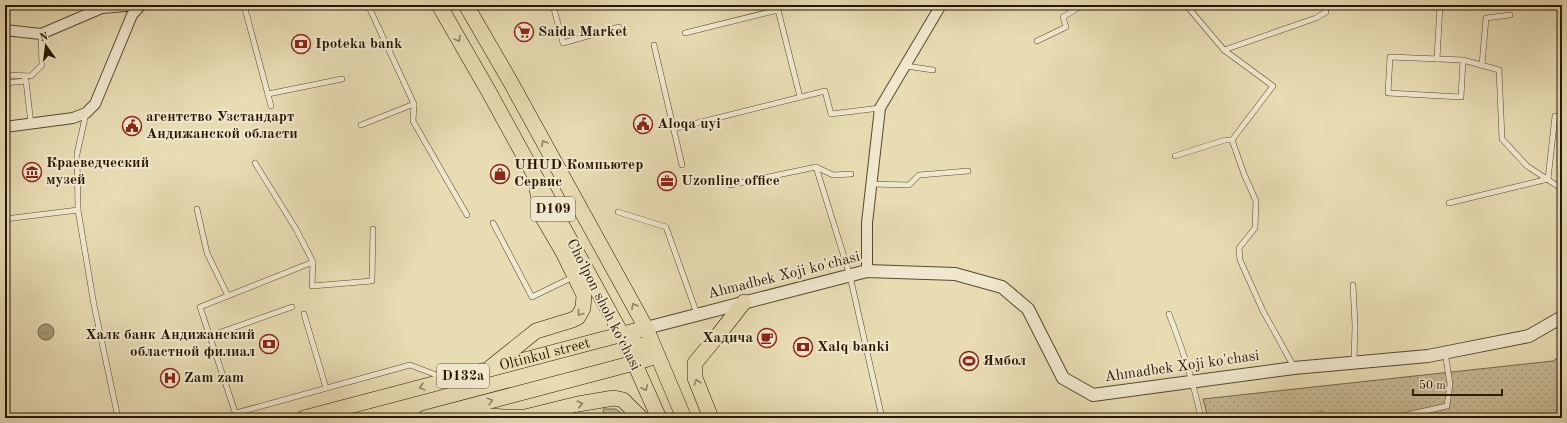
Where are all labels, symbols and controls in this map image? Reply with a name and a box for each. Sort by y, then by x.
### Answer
supermarket icon: Saida Market [513,21,535,43]
place label: Saida Market [538,25,628,40]
north arrow [26,26,66,66]
text: N [39,31,50,44]
bank icon: Ipoteka bank [290,33,312,55]
one-way arrow [454,35,461,42]
place label: Ipoteka bank [315,37,403,52]
place label: агентство Узстандарт Андижанской области [146,110,298,142]
public building icon: Aloqa uyi [632,113,654,135]
public building icon: агентство Узстандарт Андижанской области [121,115,143,137]
place label: Aloqa uyi [657,117,721,132]
one-way arrow [541,140,548,147]
place label: Краеведческий музей [46,156,149,188]
place label: UHUD Компьютер Сервис [514,158,643,190]
museum icon: Краеведческий музей [21,161,43,183]
shop icon: UHUD Компьютер Сервис [489,163,511,185]
office icon: Uzonline office [656,170,678,192]
place label: Uzonline office [681,174,780,189]
road number: D109 [531,197,575,221]
street label: Choʻlpon shoh koʻchasi [563,237,643,373]
street label: Ahmadbek Xoji ko'chasi [706,250,862,302]
one-way arrow [631,303,638,310]
one-way arrow [577,308,584,315]
cafe icon: Хадича [756,327,778,349]
place label: Халк банк Андижанский областной филиал [85,328,255,360]
place label: Хадича [702,331,753,346]
bank icon: Халк банк Андижанский областной филиал [258,333,280,355]
street label: Oltinkul street [498,336,592,374]
bank icon: Xalq banki [792,336,814,358]
place label: Xalq banki [817,340,889,355]
street label: Ahmadbek Xoji ko'chasi [1104,349,1260,385]
sports icon: Ямбол [958,350,980,372]
place label: Ямбол [983,354,1026,369]
road number: D132a [437,364,489,388]
hospital icon: Zam zam [159,367,181,389]
place label: Zam zam [184,371,244,386]
scale bar [1413,371,1502,397]
one-way arrow [693,378,702,385]
text: 50 m [1419,379,1446,392]
one-way arrow [418,382,425,391]
one-way arrow [640,383,648,391]
one-way arrow [486,397,493,406]
one-way arrow [577,400,583,408]

